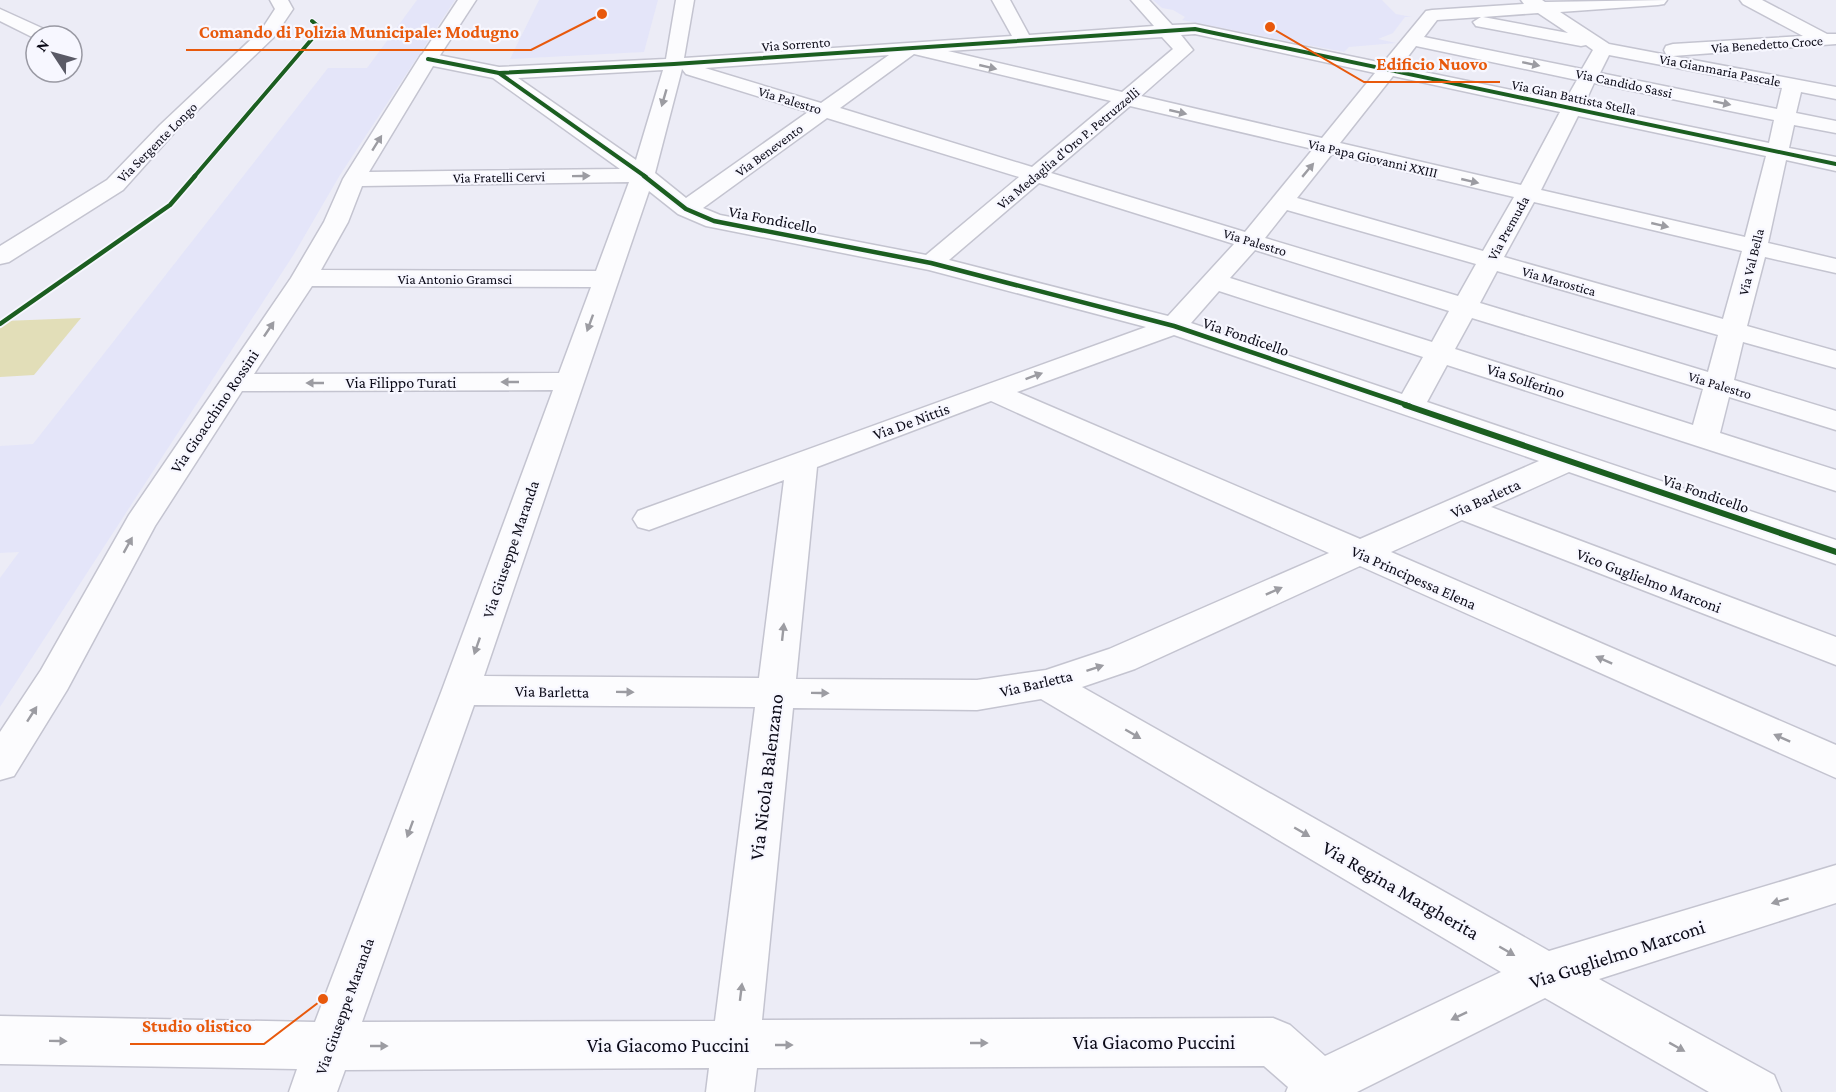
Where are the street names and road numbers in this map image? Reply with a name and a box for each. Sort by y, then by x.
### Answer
street label: Via Benedetto Croce [1711,32,1823,56]
street label: Via Sorrento [761,34,831,54]
street label: Via Gianmaria Pascale [1658,50,1782,90]
street label: Via Candido Sassi [1574,65,1674,101]
street label: Via Gian Battista Stella [1510,76,1638,118]
street label: Via Palestro [756,83,824,117]
street label: Via Medaglia d'Oro P. Petruzzelli [994,83,1143,212]
street label: Via Sergente Longo [114,99,200,185]
street label: Via Benevento [732,120,806,180]
street label: Via Papa Giovanni XXIII [1307,135,1439,181]
street label: Via Fratelli Cervi [453,168,546,186]
street label: Via Premuda [1484,193,1532,263]
street label: Via Fondicello [727,203,819,236]
street label: Via Palestro [1221,225,1289,259]
street label: Via Val Bella [1735,226,1767,297]
street label: Via Marostica [1520,263,1598,299]
street label: Via Antonio Gramsci [398,271,513,287]
street label: Via Fondicello [1200,314,1291,359]
street label: Via Gioacchino Rossini [167,347,262,476]
street label: Via Solferino [1485,360,1567,401]
street label: Via Palestro [1686,368,1754,402]
street label: Via Filippo Turati [346,374,456,392]
street label: Via De Nittis [871,400,952,443]
street label: Via Fondicello [1660,471,1751,516]
street label: Via Barletta [1448,475,1523,521]
street label: Via Giuseppe Maranda [479,478,543,620]
street label: Via Principessa Elena [1348,542,1480,614]
street label: Vico Guglielmo Marconi [1574,545,1724,617]
street label: Via Barletta [998,667,1075,700]
street label: Via Barletta [515,682,590,701]
street label: Via Nicola Balenzano [745,692,787,861]
street label: Via Regina Margherita [1318,836,1483,945]
street label: Via Guglielmo Marconi [1526,915,1708,994]
street label: Via Giuseppe Maranda [312,935,378,1077]
street label: Via Giacomo Puccini [1073,1031,1235,1053]
street label: Via Giacomo Puccini [587,1034,749,1056]

